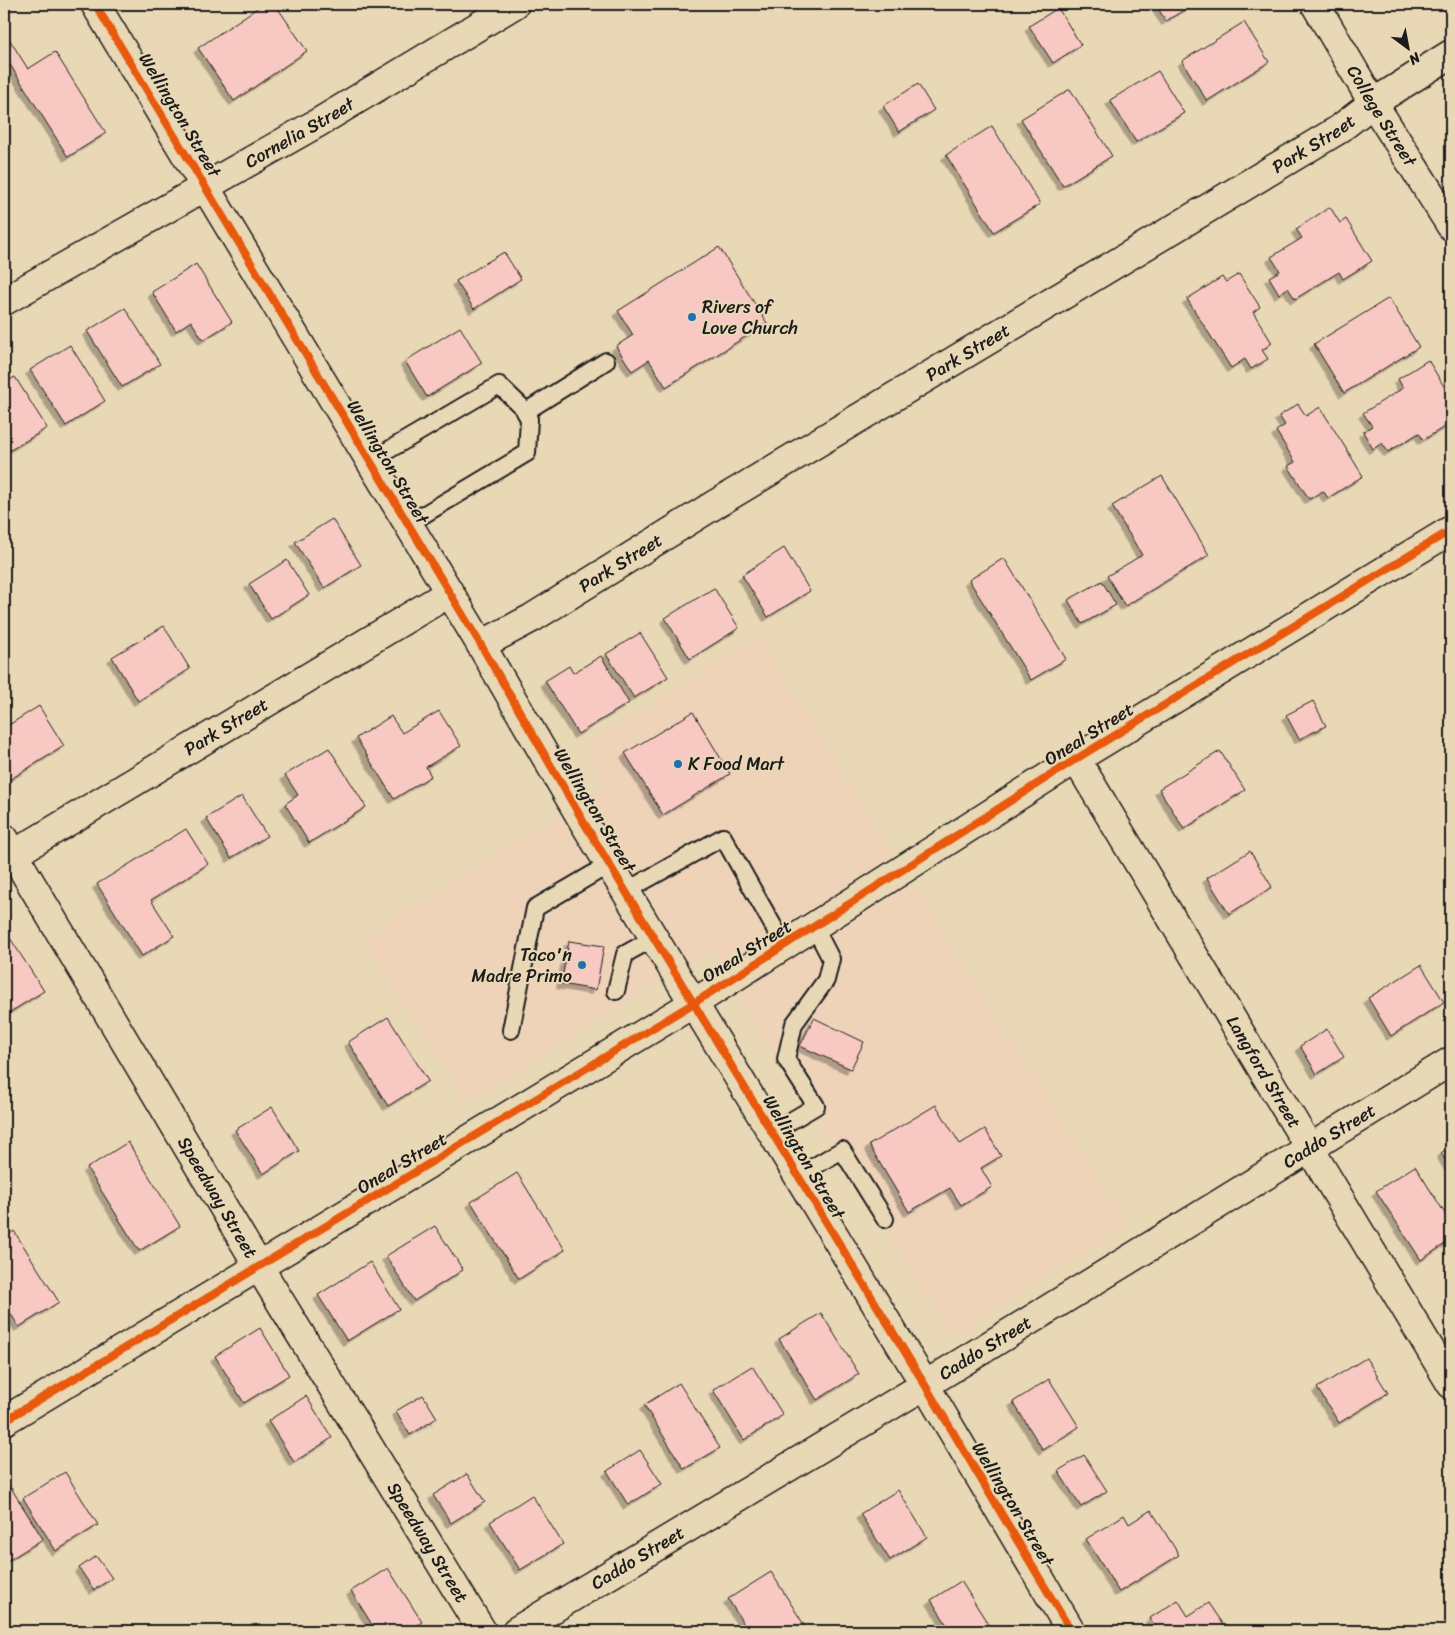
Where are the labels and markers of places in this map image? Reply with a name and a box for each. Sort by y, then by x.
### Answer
place label: Rivers of Love Church [702,291,798,344]
marker: Rivers of Love Church [686,311,698,323]
place label: K Food Mart [688,748,785,780]
marker: K Food Mart [672,758,684,770]
place label: Taco'n Madre Primo [472,939,572,992]
marker: Taco'n Madre Primo [576,959,588,971]

